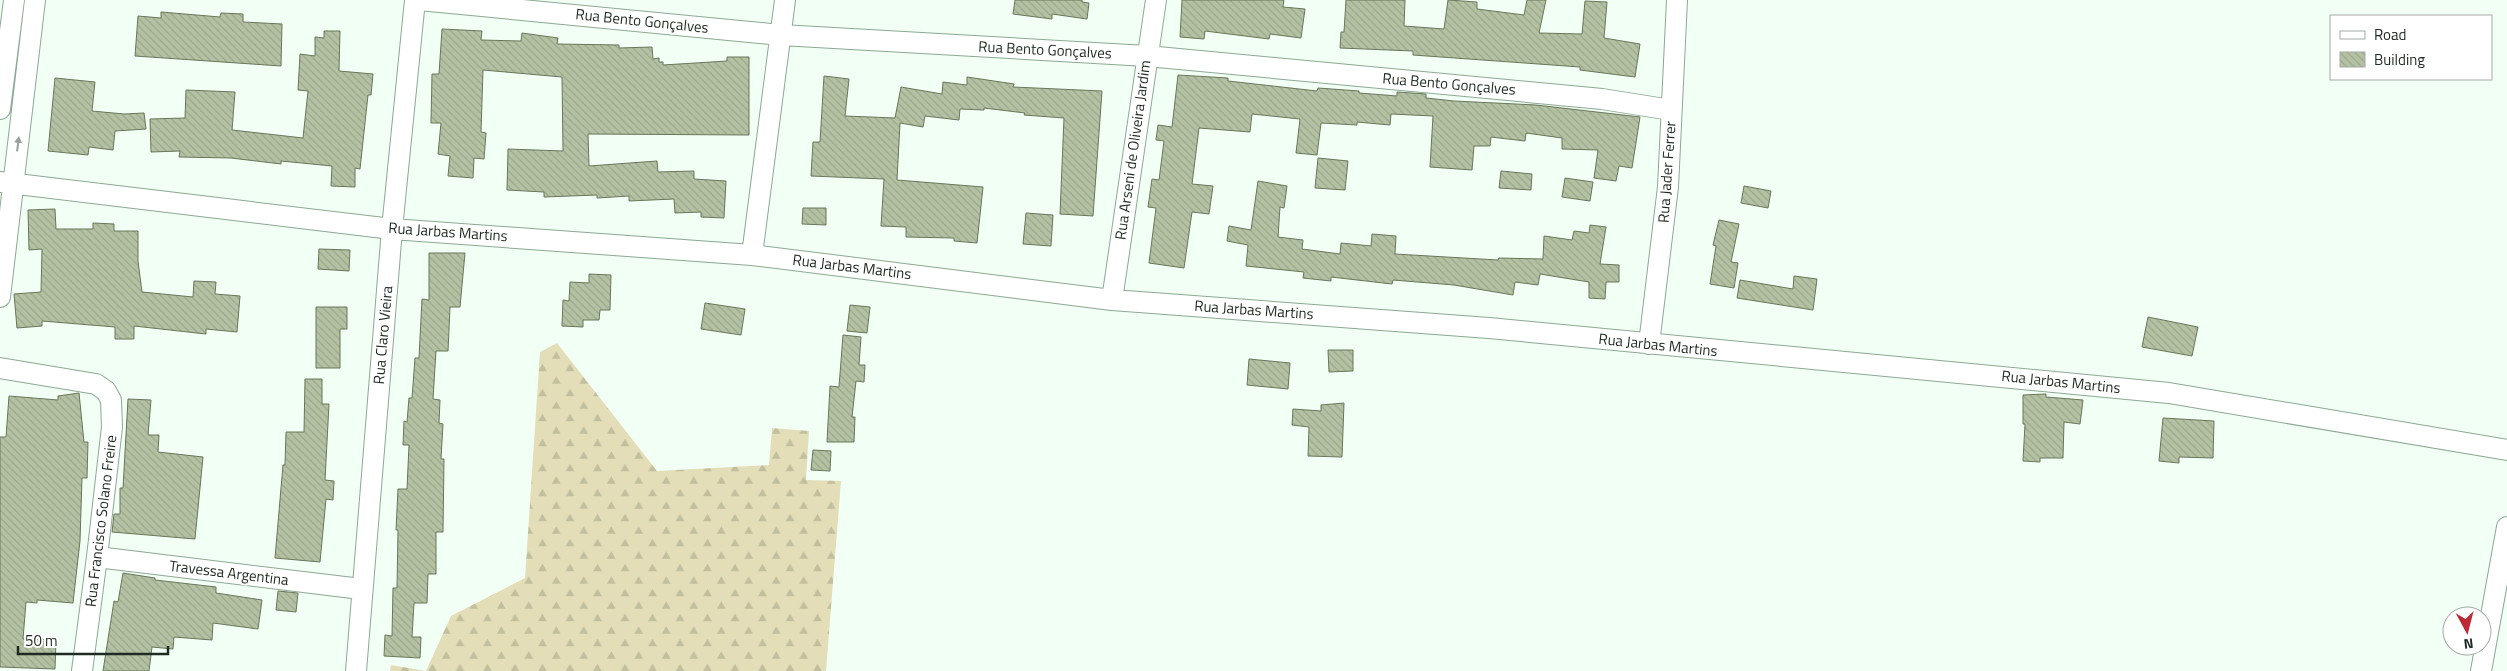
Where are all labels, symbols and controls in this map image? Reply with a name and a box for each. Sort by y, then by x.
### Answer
street label: Rua Bento Gonçalves [574,2,710,39]
legend [2330,15,2492,80]
text: Road [2374,23,2406,46]
street label: Rua Bento Gonçalves [978,35,1112,64]
text: Building [2374,48,2425,71]
street label: Rua Arseni de Oliveira Jardim [1108,59,1157,241]
street label: Rua Bento Gonçalves [1381,66,1517,101]
street label: Rua Jader Ferrer [1651,120,1682,224]
one-way arrow [14,136,22,152]
street label: Rua Jarbas Martins [388,216,509,247]
street label: Rua Jarbas Martins [791,248,913,285]
street label: Rua Claro Vieira [367,284,398,385]
street label: Rua Jarbas Martins [1194,294,1315,325]
street label: Rua Jarbas Martins [1597,327,1719,362]
street label: Rua Jarbas Martins [2000,364,2122,399]
street label: Rua Francisco Solano Freire [79,434,122,608]
street label: Travessa Argentina [168,554,291,591]
north arrow [2442,606,2492,656]
scale bar [18,624,168,656]
text: 50 m [25,629,58,652]
text: N [2463,633,2475,655]

